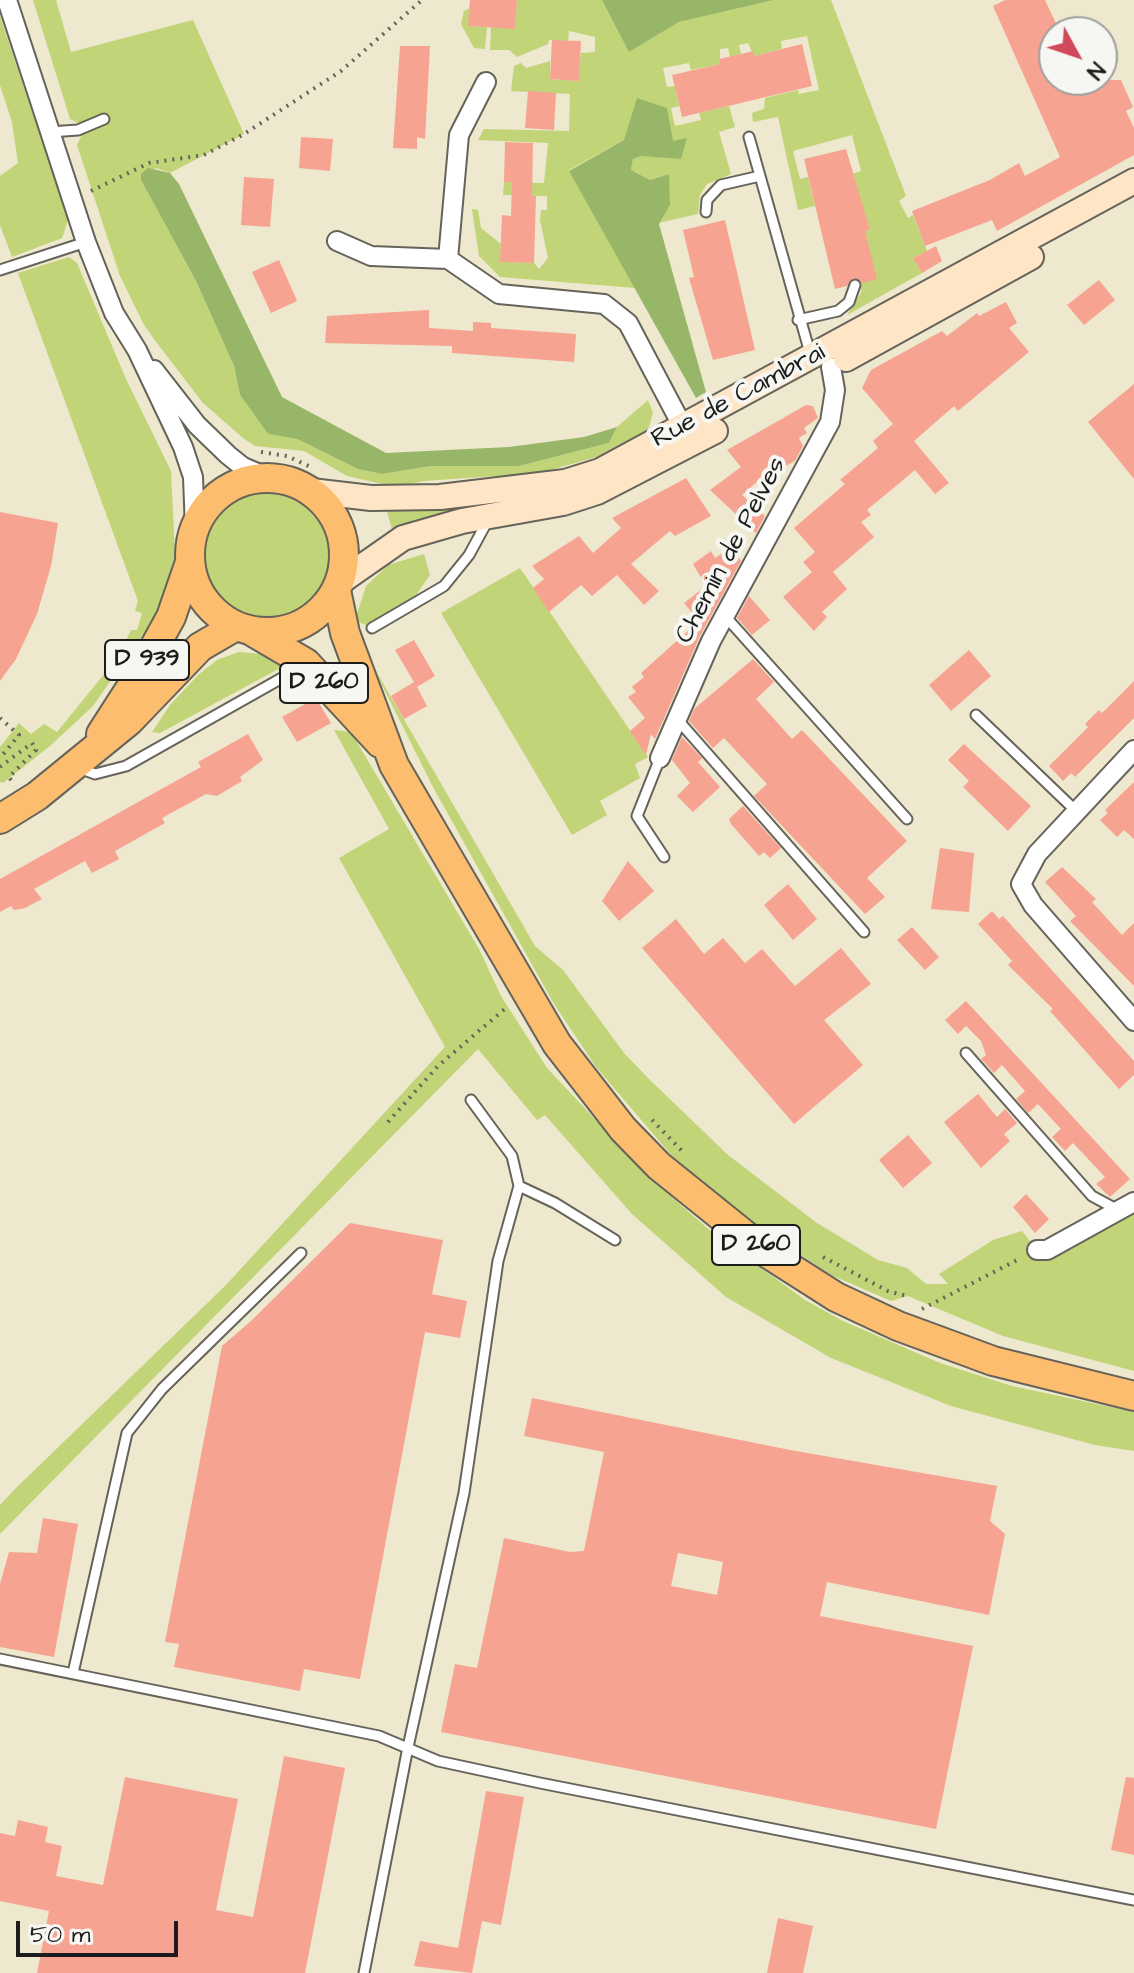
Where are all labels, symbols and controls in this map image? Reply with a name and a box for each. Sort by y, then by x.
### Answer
north arrow [1038,16,1118,96]
text: N [1079,55,1112,86]
street label: Rue de Cambrai [647,338,831,456]
street label: Chemin de Pelves [670,453,794,649]
road number: D 939 [105,640,189,680]
road number: D 260 [280,663,368,703]
road number: D 260 [712,1225,800,1265]
scale bar [20,1905,182,1955]
text: 50 m [30,1918,90,1952]

